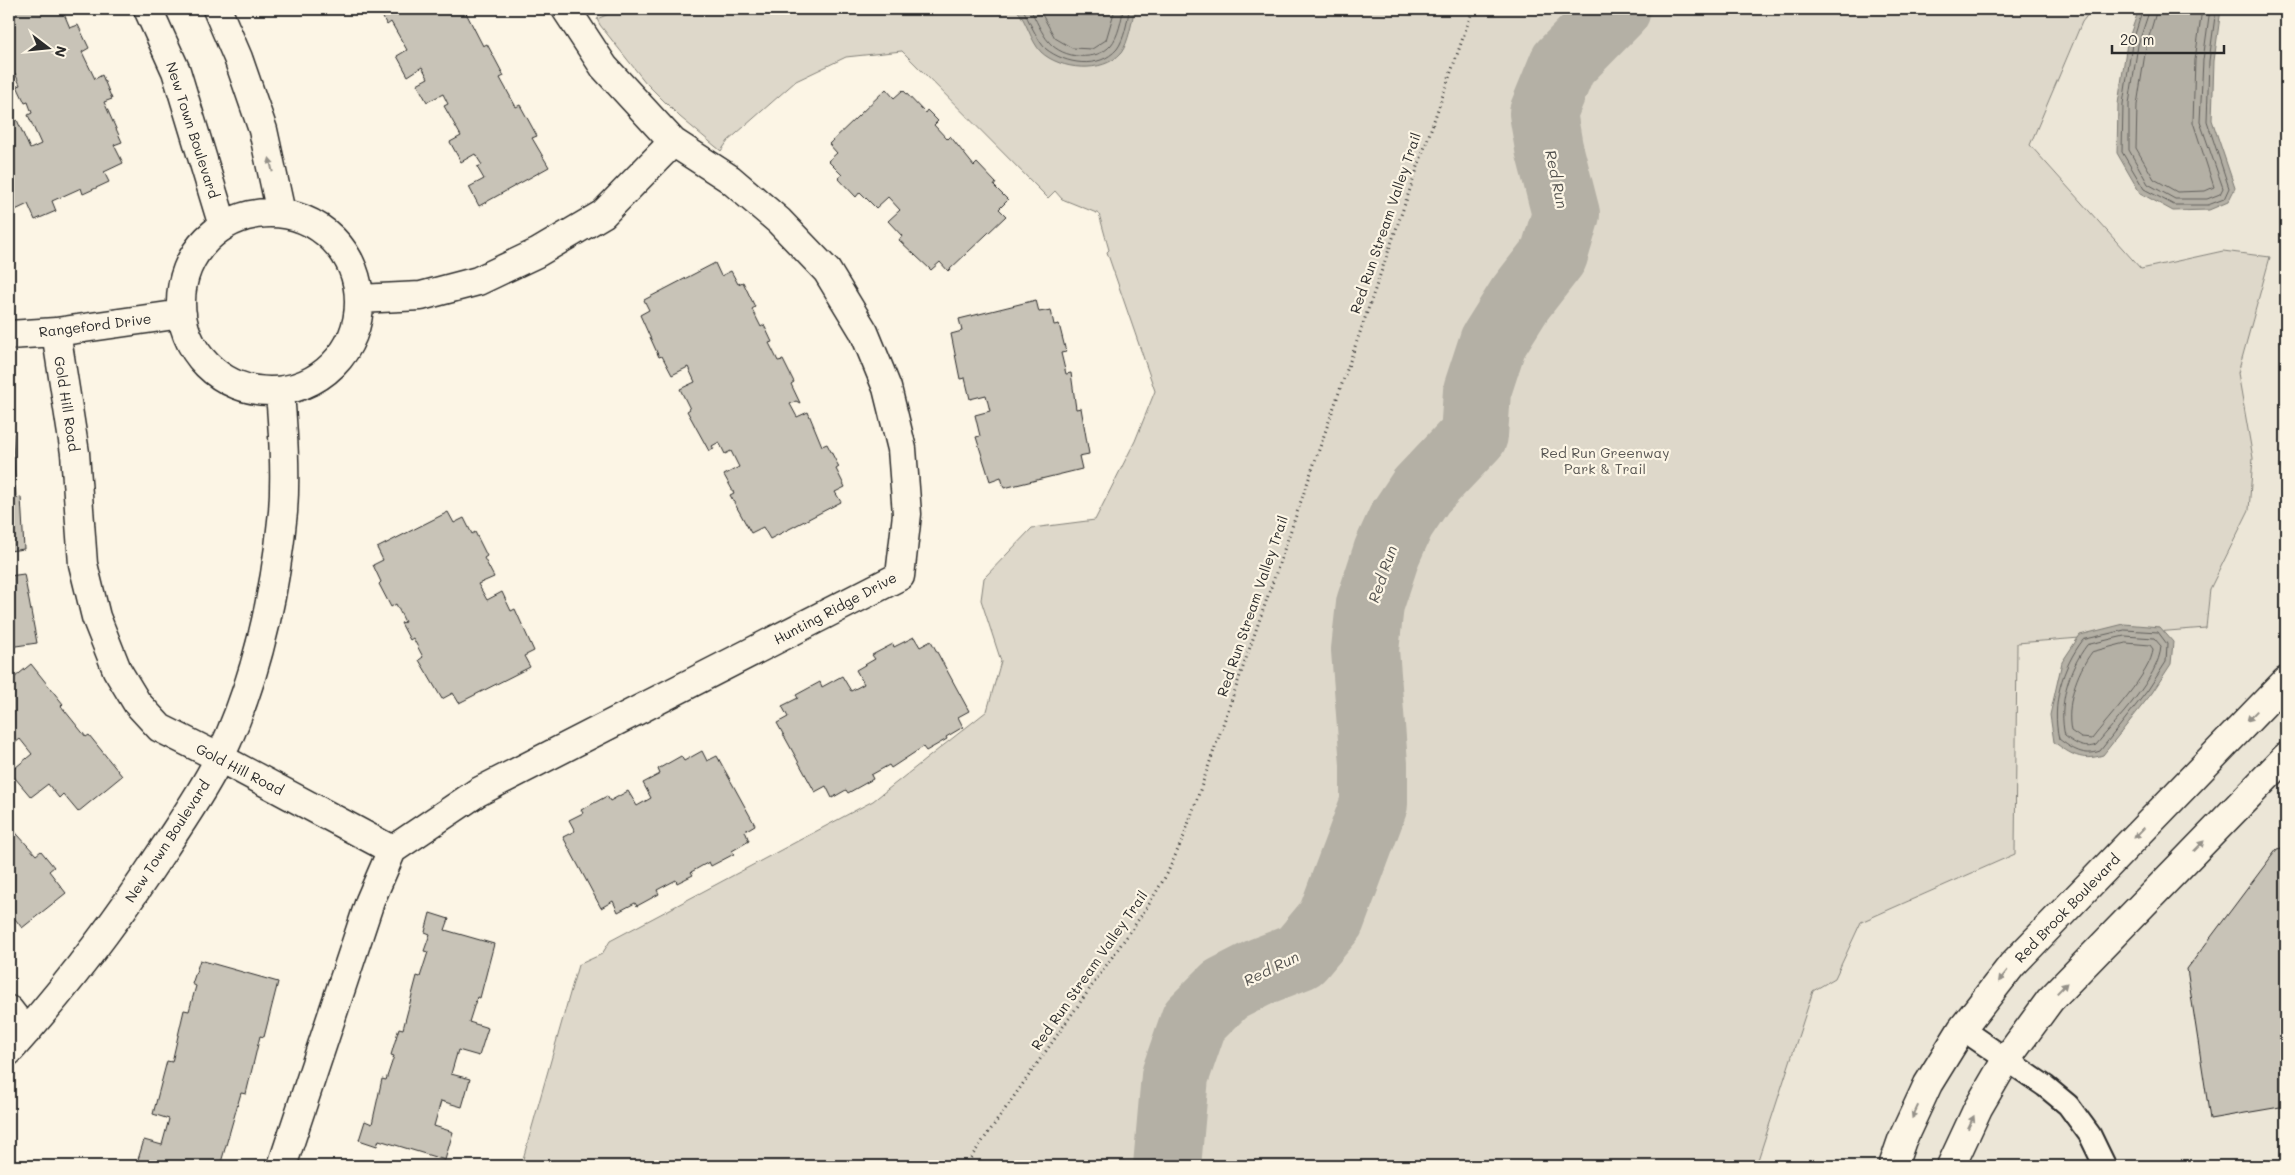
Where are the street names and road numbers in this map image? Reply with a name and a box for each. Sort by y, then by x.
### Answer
street label: New Town Boulevard [162,59,224,201]
street label: Red Run Stream Valley Trail [1345,130,1425,316]
street label: Rangeford Drive [38,309,152,341]
street label: Gold Hill Road [50,355,84,453]
street label: Red Run Stream Valley Trail [1212,513,1292,699]
street label: Hunting Ridge Drive [770,568,900,648]
street label: Gold Hill Road [193,739,287,799]
street label: New Town Boulevard [120,776,214,906]
street label: Red Brook Boulevard [2010,849,2124,966]
street label: Red Run Stream Valley Trail [1027,887,1151,1053]

